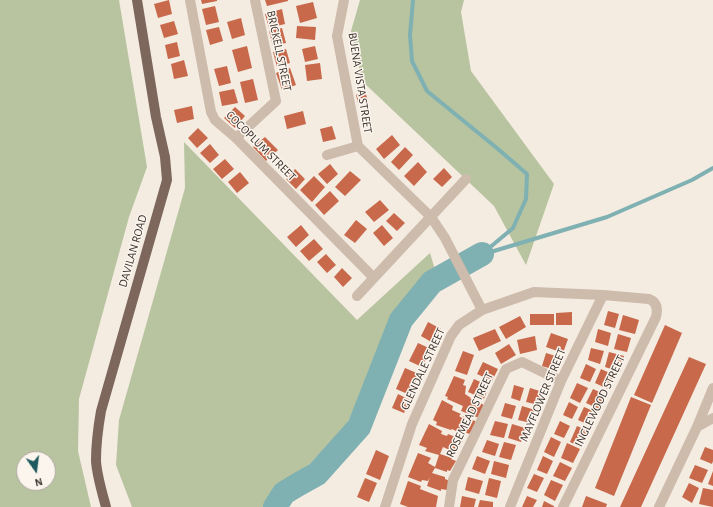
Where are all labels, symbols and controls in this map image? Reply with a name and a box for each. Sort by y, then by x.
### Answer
street label: BRICKELL STREET [263,9,295,93]
street label: BUENA VISTA STREET [345,32,375,134]
street label: COCOPLUM STREET [223,108,299,184]
street label: DAVILAN ROAD [116,213,150,289]
street label: GLENDALE STREET [398,326,448,412]
street label: MAYFLOWER STREET [517,346,569,444]
street label: INGLEWOOD STREET [572,353,628,449]
street label: ROSEMEAD STREET [443,370,497,460]
north arrow [16,451,56,491]
text: N [34,476,44,488]

